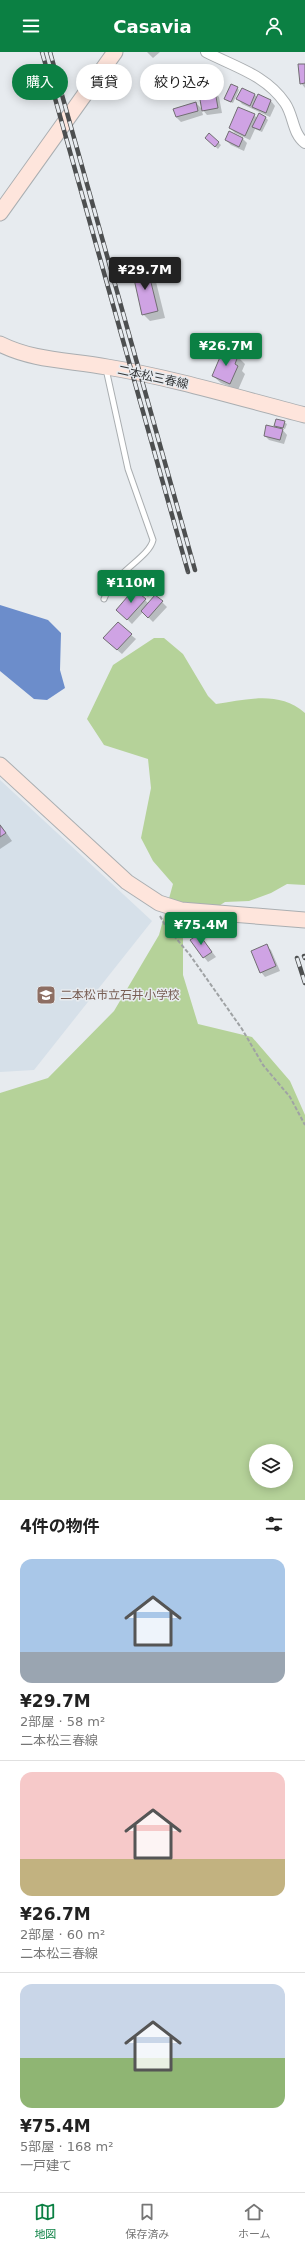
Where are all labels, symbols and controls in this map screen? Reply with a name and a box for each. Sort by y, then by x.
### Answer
icon: menu [20,15,42,37]
icon: person [263,15,285,37]
text: Casavia [113,16,192,37]
chip: 購入 [12,64,68,100]
chip: 賃貸 [76,64,132,100]
chip: 絞り込み [140,64,224,100]
pin: ¥29.7M [112,257,178,291]
text: ¥29.7M [118,262,172,277]
pin: ¥26.7M [193,333,259,367]
text: ¥26.7M [199,338,253,353]
street label: 二本松三春線 [116,363,190,391]
pin: ¥110M [103,570,159,604]
text: ¥110M [106,575,156,590]
pin: ¥75.4M [168,912,234,946]
text: ¥75.4M [174,917,228,932]
school or university icon: 二本松市立石井小学校 [35,984,57,1006]
place label: 二本松市立石井小学校 [60,988,180,1002]
map controls [249,1444,293,1488]
button: layers [249,1444,293,1488]
icon: filters [263,1513,285,1535]
text: 4件の物件 [20,1516,100,1536]
icon: home [117,1585,189,1657]
text: ¥29.7M [20,1691,91,1711]
text: 2部屋 · 58 m² [20,1714,105,1729]
text: 二本松三春線 [20,1733,98,1748]
icon: home [117,1798,189,1870]
text: ¥26.7M [20,1904,91,1924]
text: 2部屋 · 60 m² [20,1927,105,1942]
text: 二本松三春線 [20,1946,98,1961]
icon: home [117,2010,189,2082]
text: ¥75.4M [20,2116,91,2136]
text: 5部屋 · 168 m² [20,2139,114,2154]
text: 一戸建て [20,2158,72,2173]
tab: 地図 [34,2201,56,2241]
tab: 保存済み [125,2201,169,2241]
tab: ホーム [238,2201,271,2241]

